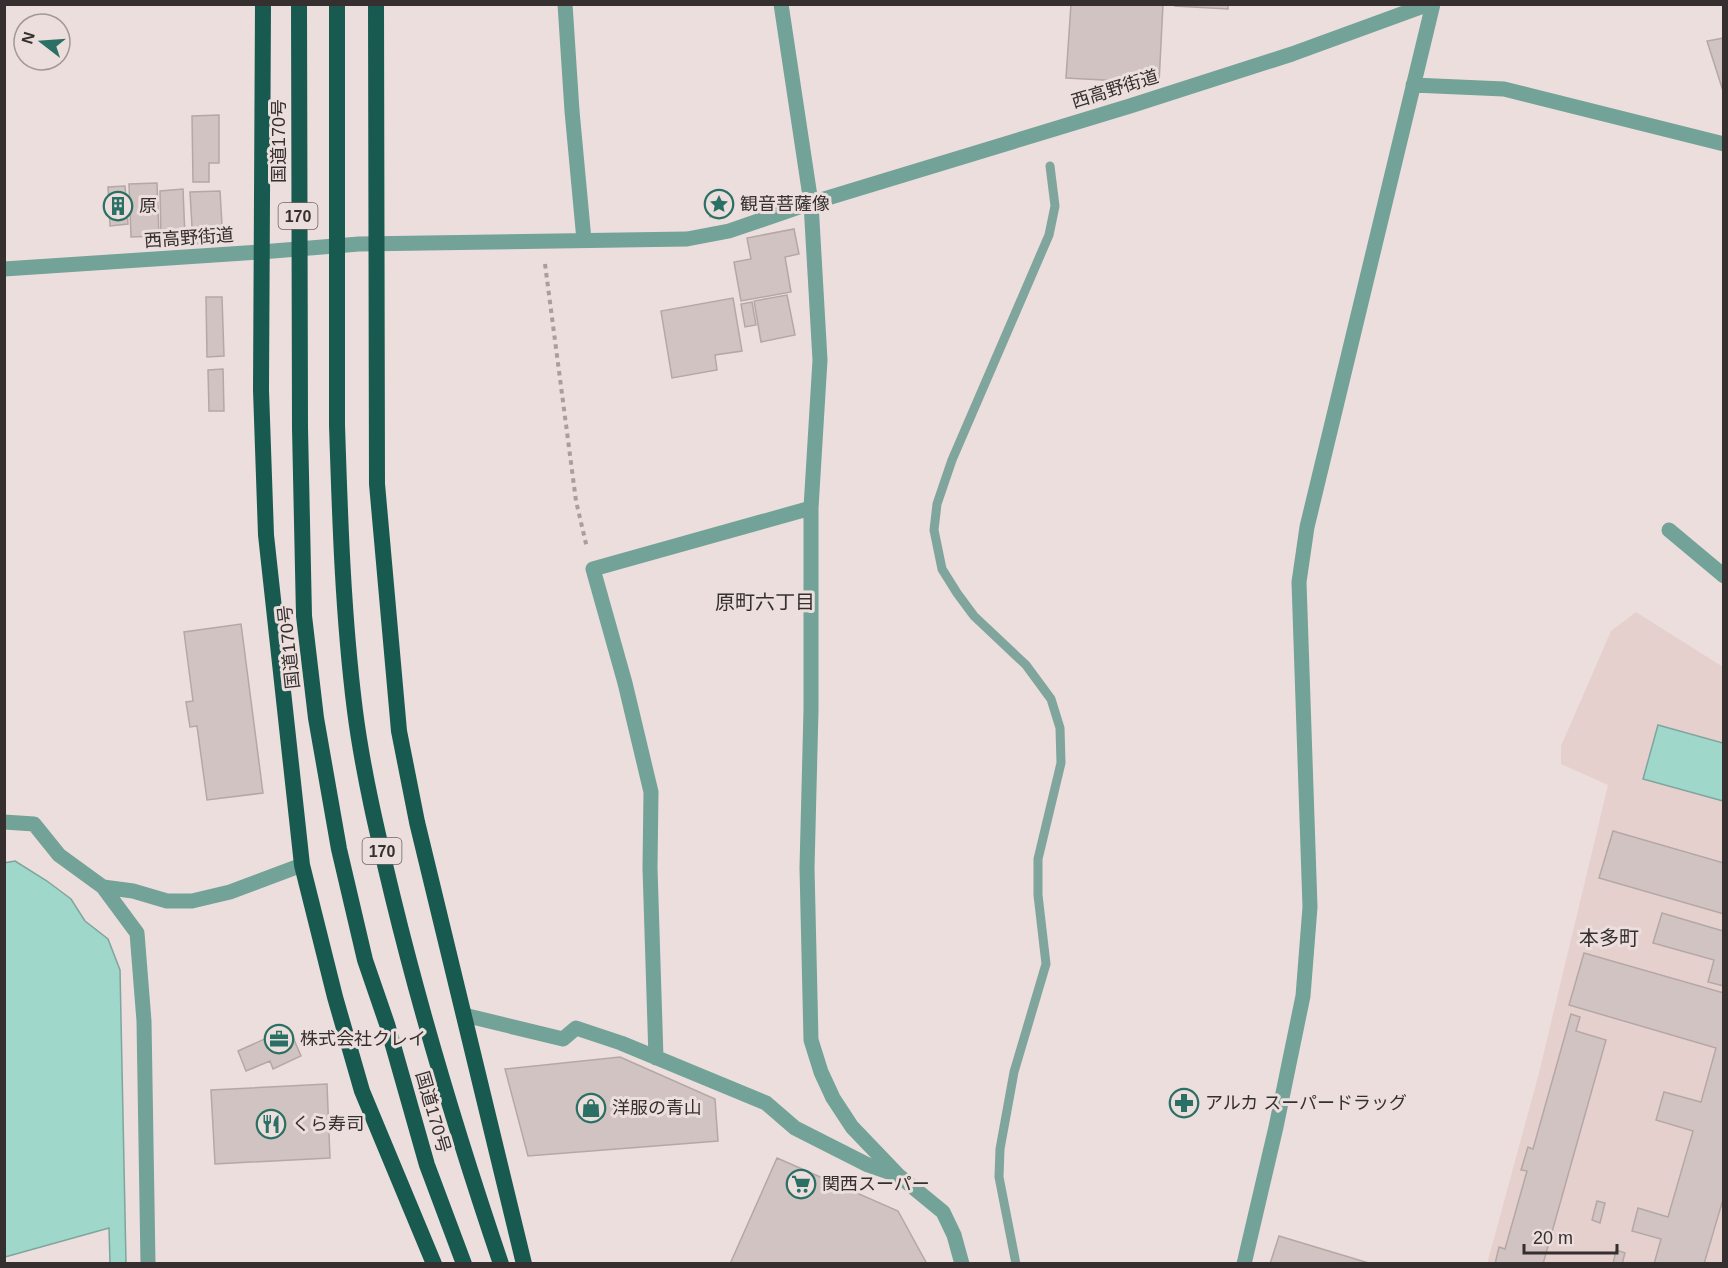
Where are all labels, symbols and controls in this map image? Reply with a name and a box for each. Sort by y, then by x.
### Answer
north arrow [12,12,72,72]
text: N [18,30,38,46]
street label: 西高野街道 [1069,66,1161,112]
street label: 国道170号 [269,99,289,183]
place icon: 観音菩薩像 [703,188,735,220]
building icon: 原 [102,190,134,222]
place label: 観音菩薩像 [740,194,830,214]
place label: 原 [139,196,157,216]
road number: 170 [278,203,318,229]
street label: 西高野街道 [143,225,235,251]
district label: 原町六丁目 [715,591,815,613]
street label: 国道170号 [275,604,303,690]
road number: 170 [362,838,401,864]
district label: 本多町 [1579,927,1639,949]
office icon: 株式会社クレイ [263,1023,295,1055]
place label: 株式会社クレイ [300,1029,426,1049]
street label: 国道170号 [412,1069,454,1155]
pharmacy icon: アルカ スーパードラッグ [1168,1087,1200,1119]
shop icon: 洋服の青山 [575,1092,607,1124]
place label: アルカ スーパードラッグ [1205,1093,1407,1113]
place label: 洋服の青山 [612,1098,702,1118]
restaurant icon: くら寿司 [255,1108,287,1140]
place label: くら寿司 [292,1114,364,1134]
supermarket icon: 関西スーパー [785,1168,817,1200]
place label: 関西スーパー [822,1174,930,1194]
scale bar [1524,1217,1617,1255]
text: 20 m [1533,1228,1573,1248]

